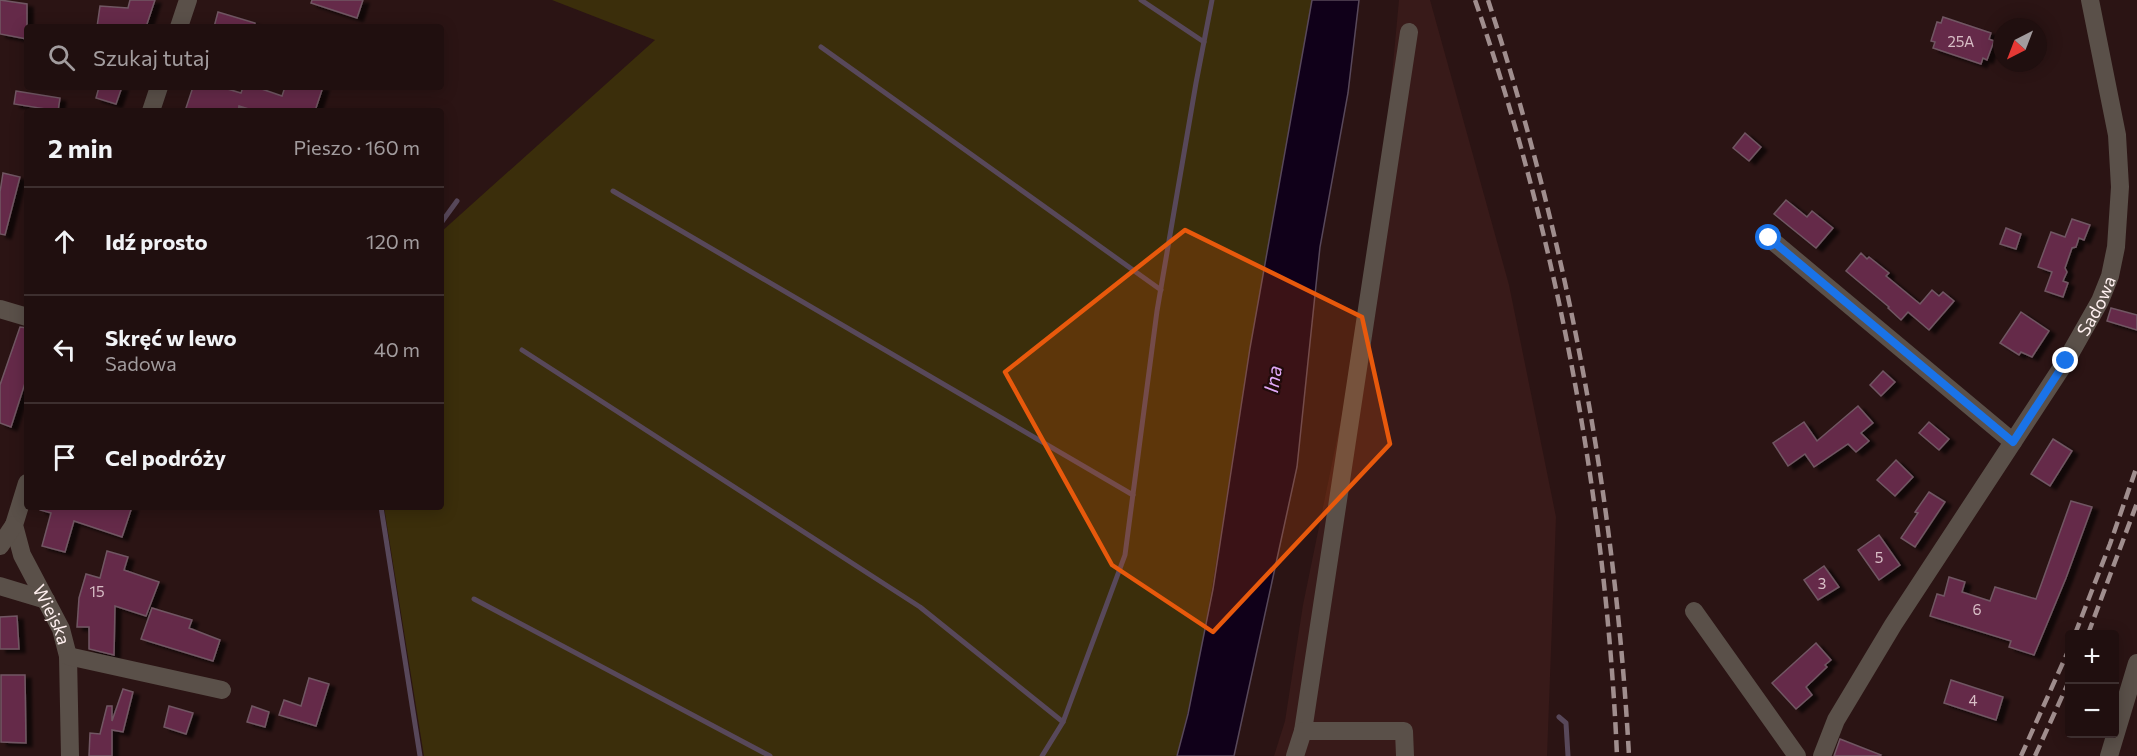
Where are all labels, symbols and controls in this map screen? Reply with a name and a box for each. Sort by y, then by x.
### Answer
north arrow [1993,18,2047,72]
search box [24,24,444,90]
house number: 25A [1948,32,1974,50]
icon: search [45,41,78,74]
text: Szukaj tutaj [93,44,210,71]
text: 2 min [48,132,113,163]
text: Pieszo · 160 m [293,135,420,159]
route start [1755,224,1781,250]
icon: ahead [48,225,81,258]
text: Idź prosto [105,228,208,255]
text: 120 m [366,229,420,253]
street label: Sadowa [2072,273,2120,340]
text: Skręć w lewo [105,324,237,351]
icon: left [48,333,81,366]
text: 40 m [374,337,420,361]
route end [2052,347,2078,373]
text: Sadowa [105,351,177,375]
water label: Ina [1258,364,1286,394]
icon: arrive [48,441,81,474]
text: Cel podróży [105,444,226,471]
house number: 5 [1875,548,1883,566]
house number: 3 [1818,574,1826,592]
street label: Wiejska [28,581,76,647]
house number: 15 [89,582,105,600]
house number: 6 [1972,600,1982,618]
map controls [2065,630,2119,738]
button: + [2065,630,2119,684]
button: − [2065,684,2119,738]
house number: 4 [1969,691,1978,709]

